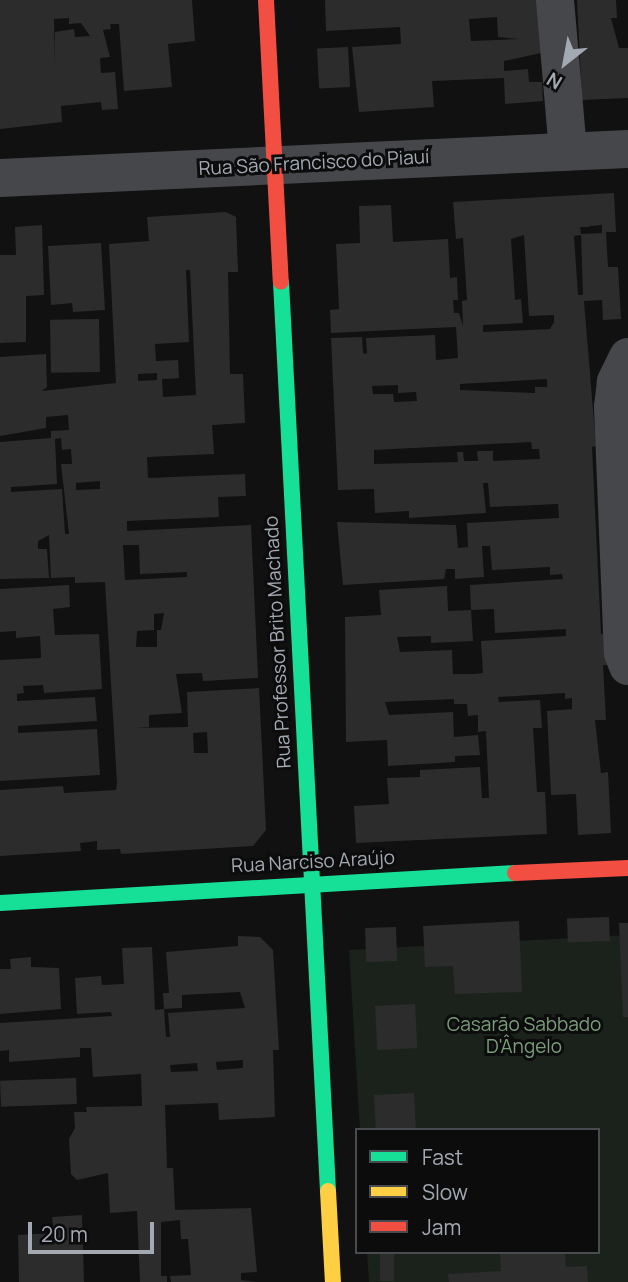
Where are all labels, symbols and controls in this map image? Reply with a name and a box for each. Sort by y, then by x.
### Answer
north arrow [530,28,600,98]
text: N [542,66,567,96]
street label: Rua São Francisco do Piauí [198,146,430,180]
street label: Rua Professor Brito Machado [260,515,296,769]
street label: Rua Narciso Araújo [231,846,395,878]
park label: Casarão Sabbado D'Ângelo [447,1014,601,1058]
legend [355,1128,600,1254]
text: Fast [422,1143,463,1171]
text: Slow [422,1178,468,1206]
scale bar [32,1208,158,1252]
text: Jam [422,1213,461,1241]
text: 20 m [41,1220,88,1248]

